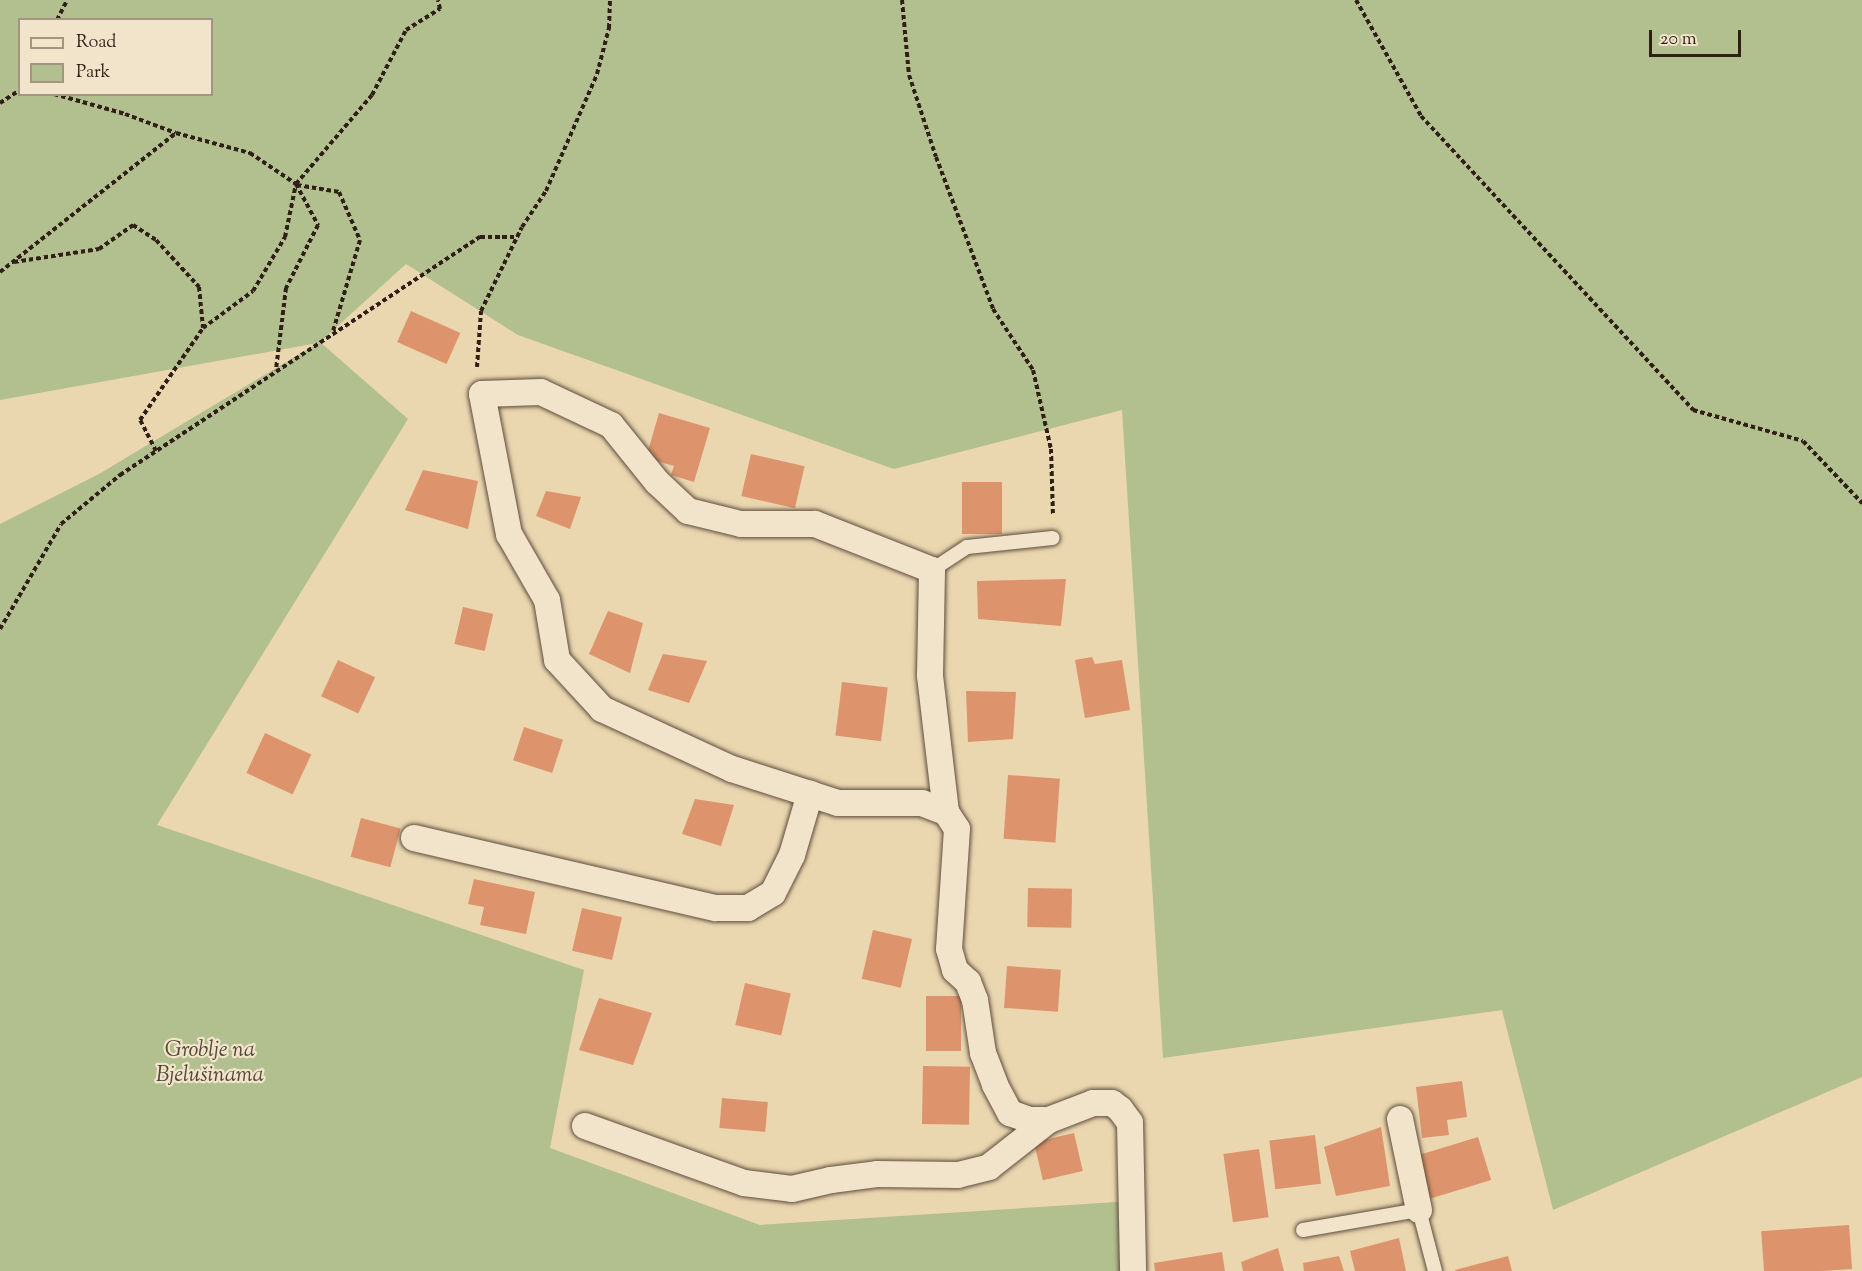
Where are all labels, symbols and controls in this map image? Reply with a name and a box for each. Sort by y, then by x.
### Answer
legend [18,18,213,96]
scale bar [1652,18,1744,56]
text: 20 m [1660,27,1697,53]
text: Road [76,30,116,56]
text: Park [76,60,110,86]
park label: Groblje na Bjelušinama [156,1038,264,1090]

